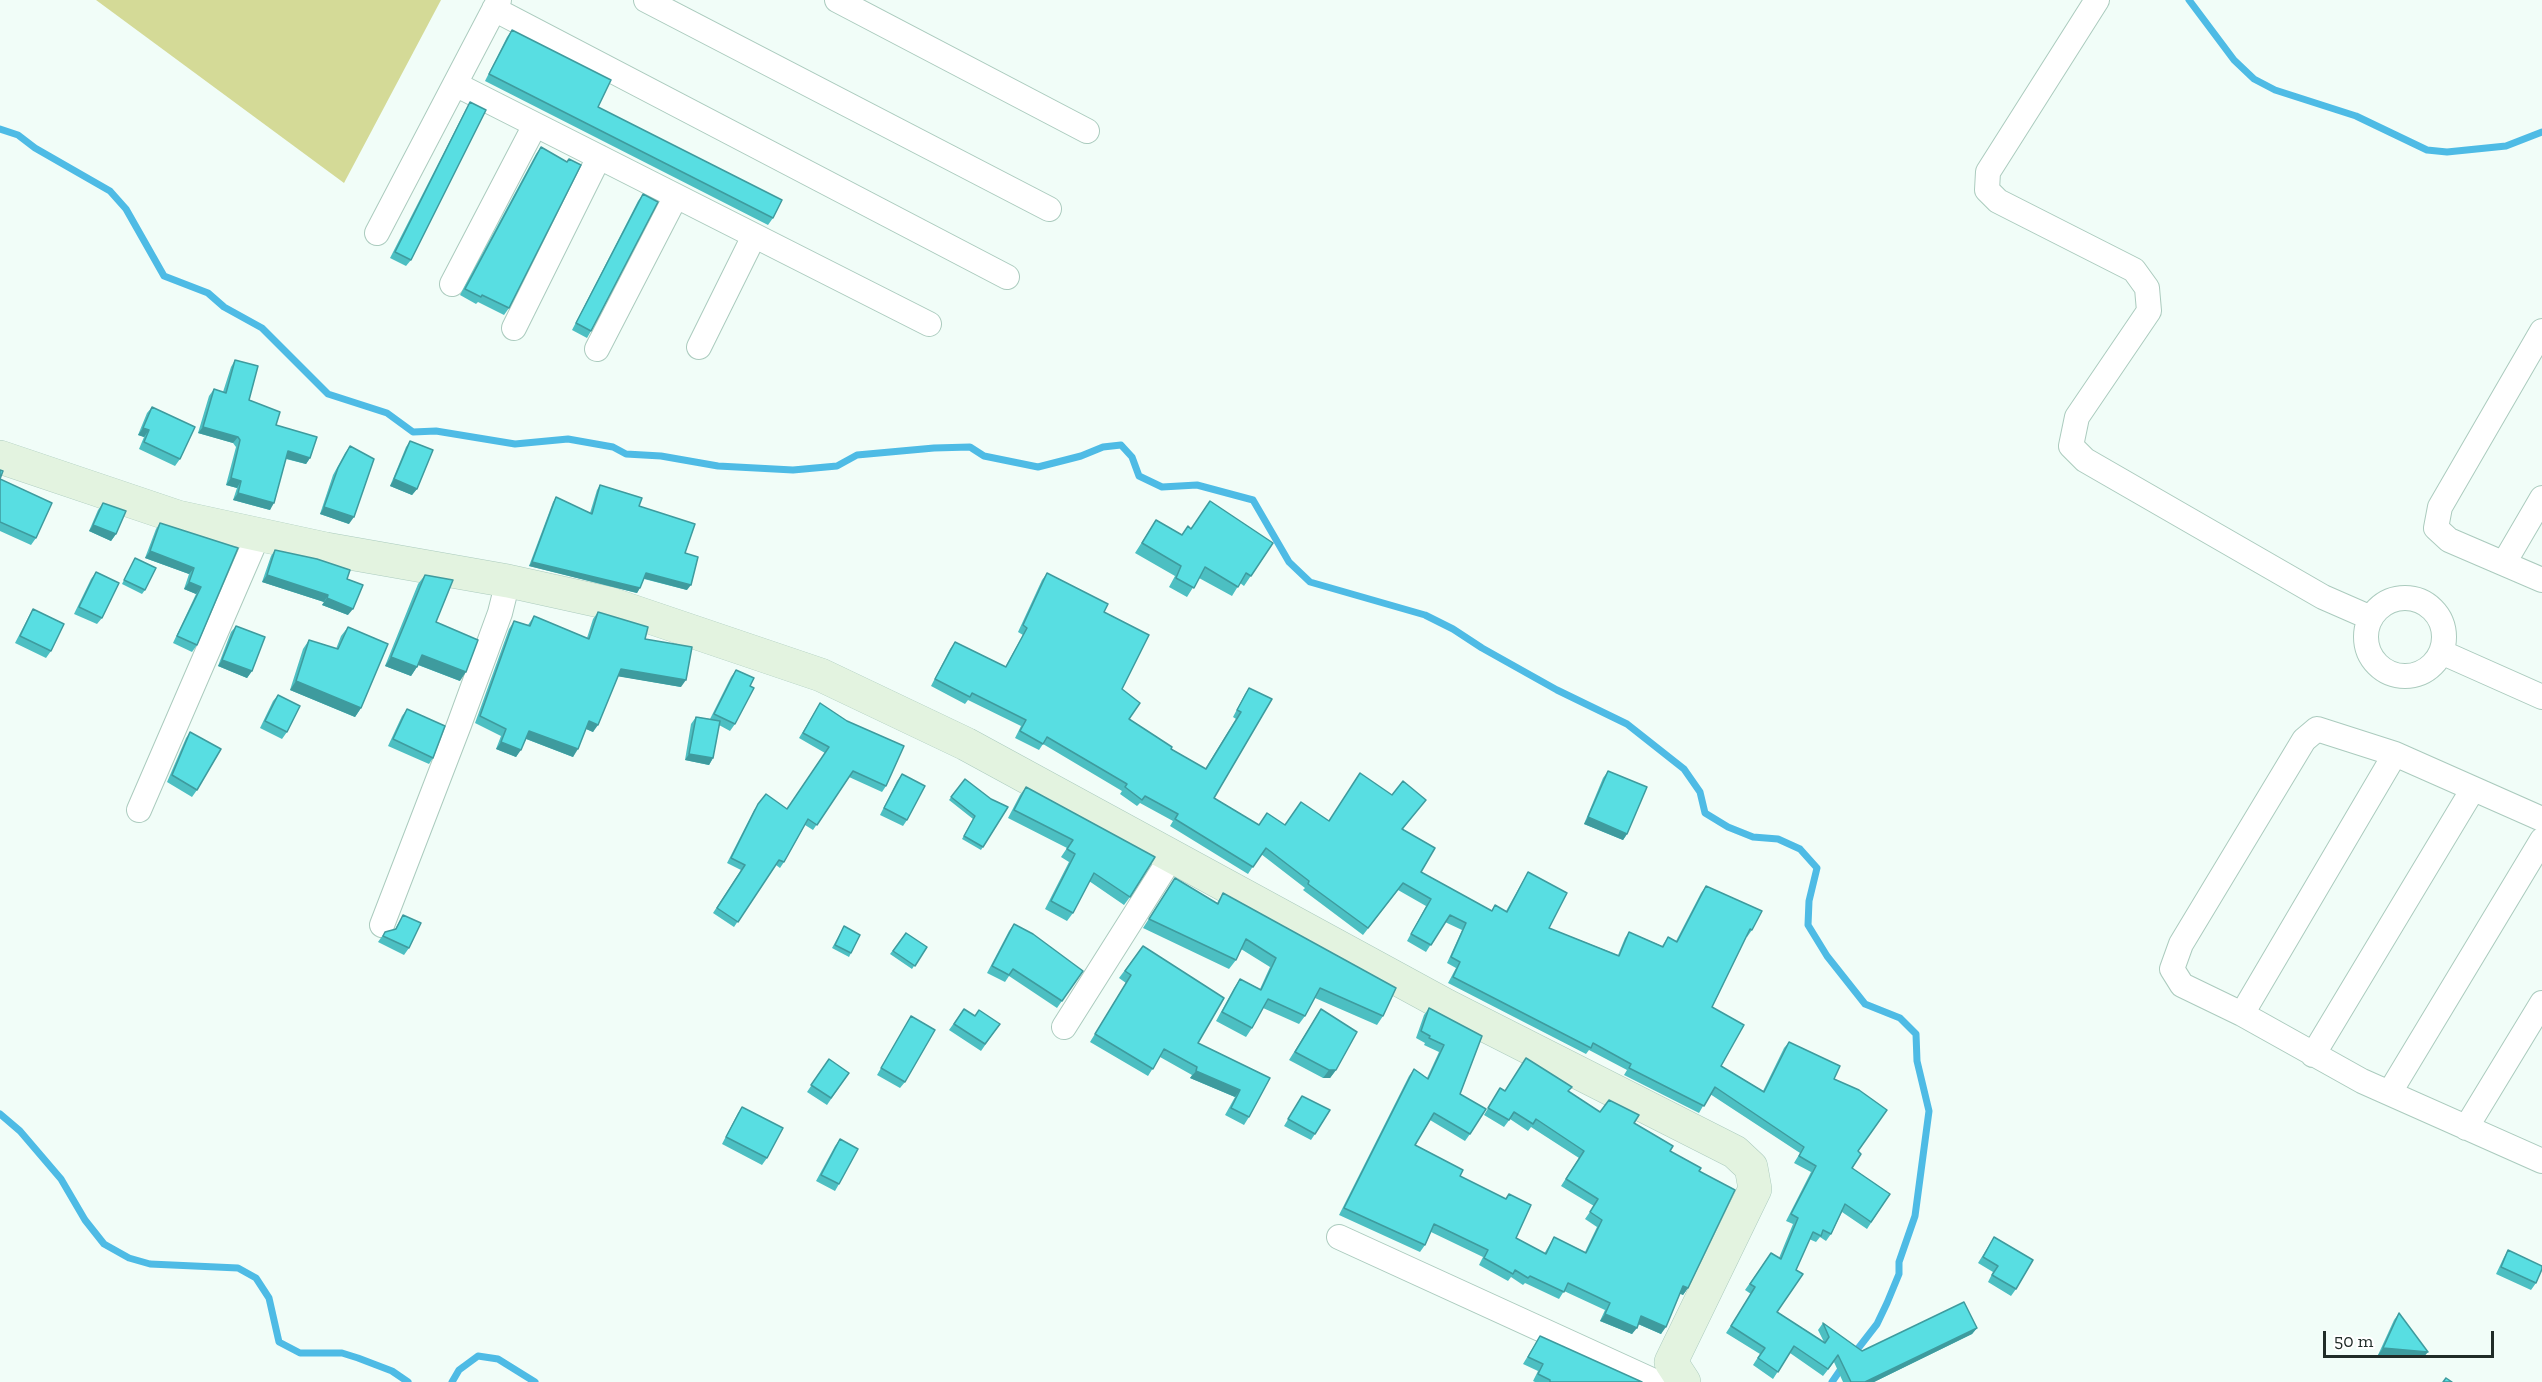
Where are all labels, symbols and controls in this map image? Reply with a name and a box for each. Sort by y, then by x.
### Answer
scale bar [2326,1319,2497,1357]
text: 50 m [2334,1330,2373,1352]

